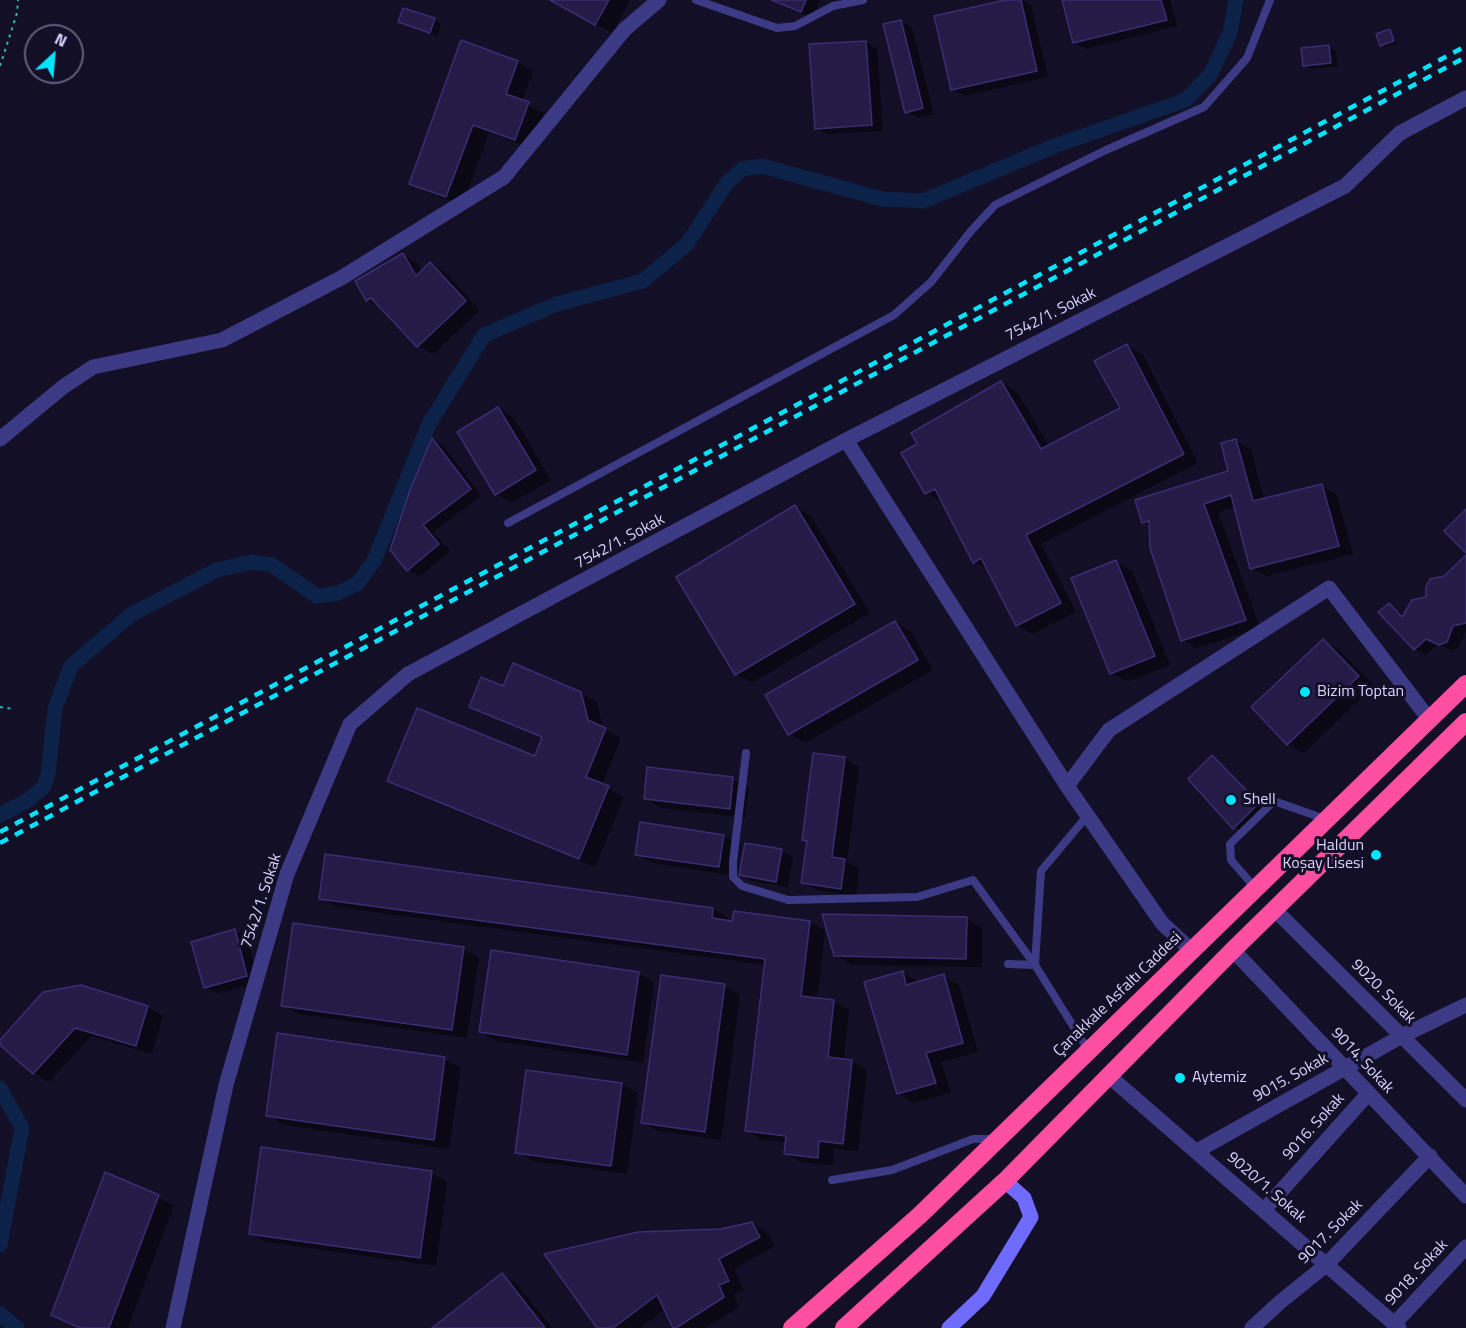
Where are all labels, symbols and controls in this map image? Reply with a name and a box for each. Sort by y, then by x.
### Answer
north arrow [24,24,84,84]
text: N [51,26,71,53]
street label: 7542/1. Sokak [1003,284,1099,346]
street label: 7542/1. Sokak [572,510,668,574]
place label: Bizim Toptan [1317,682,1404,702]
marker: Bizim Toptan [1298,685,1312,699]
place label: Shell [1243,790,1276,810]
marker: Shell [1224,793,1238,807]
place label: Haldun Koşay Lisesi [1282,836,1364,874]
marker: Haldun Koşay Lisesi [1369,848,1383,862]
street label: 7542/1. Sokak [238,851,286,951]
street label: Çanakkale Asfaltı Caddesi [1050,929,1186,1061]
street label: 9020. Sokak [1347,956,1419,1028]
street label: 9014. Sokak [1327,1024,1397,1098]
street label: 9015. Sokak [1250,1049,1332,1107]
place label: Aytemiz [1192,1068,1247,1088]
marker: Aytemiz [1173,1071,1187,1085]
street label: 9016. Sokak [1279,1090,1349,1164]
street label: 9020/1. Sokak [1222,1148,1310,1228]
street label: 9017. Sokak [1295,1196,1367,1268]
street label: 9018. Sokak [1382,1236,1452,1310]

